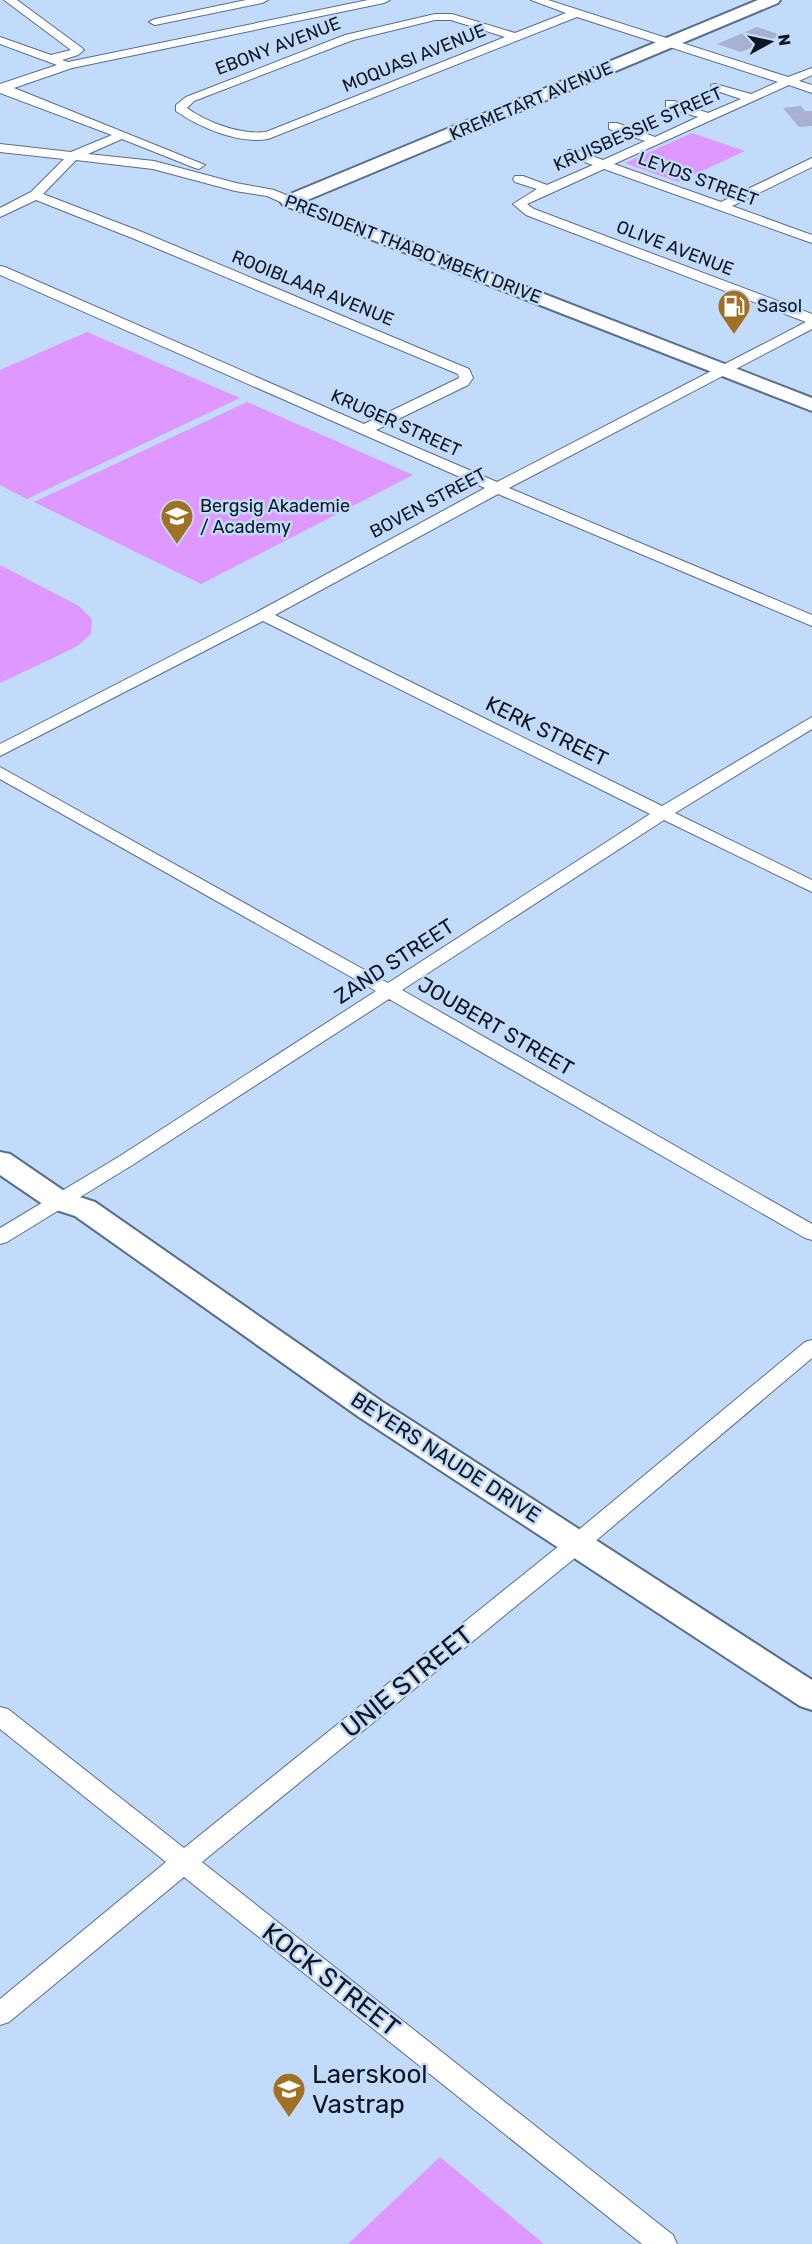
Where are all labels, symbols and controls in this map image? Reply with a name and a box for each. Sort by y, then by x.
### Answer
street label: EBONY AVENUE [212,12,344,80]
north arrow [740,12,800,72]
street label: MOQUASI AVENUE [339,19,489,97]
text: N [774,33,795,47]
street label: KREMETART AVENUE [446,57,616,145]
street label: KRUISBESSIE STREET [550,82,726,176]
street label: LEYDS STREET [635,147,761,211]
street label: PRESIDENT THABO MBEKI DRIVE [282,190,544,308]
street label: OLIVE AVENUE [613,216,737,280]
street label: ROOIBLAAR AVENUE [229,245,397,331]
fuel station icon: Sasol [716,288,752,335]
place label: Sasol [757,295,802,317]
street label: KRUGER STREET [328,384,464,462]
street label: BOVEN STREET [366,463,490,543]
place label: Bergsig Akademie / Academy [200,495,350,538]
school or university icon: Bergsig Akademie / Academy [159,498,195,545]
street label: KERK STREET [482,691,612,771]
street label: ZAND STREET [330,913,458,1009]
street label: JOUBERT STREET [414,971,578,1081]
street label: BEYERS NAUDE DRIVE [347,1386,545,1528]
street label: UNIE STREET [335,1620,479,1744]
street label: KOCK STREET [256,1917,406,2043]
place label: Laerskool Vastrap [312,2059,428,2120]
school or university icon: Laerskool Vastrap [271,2071,307,2118]

